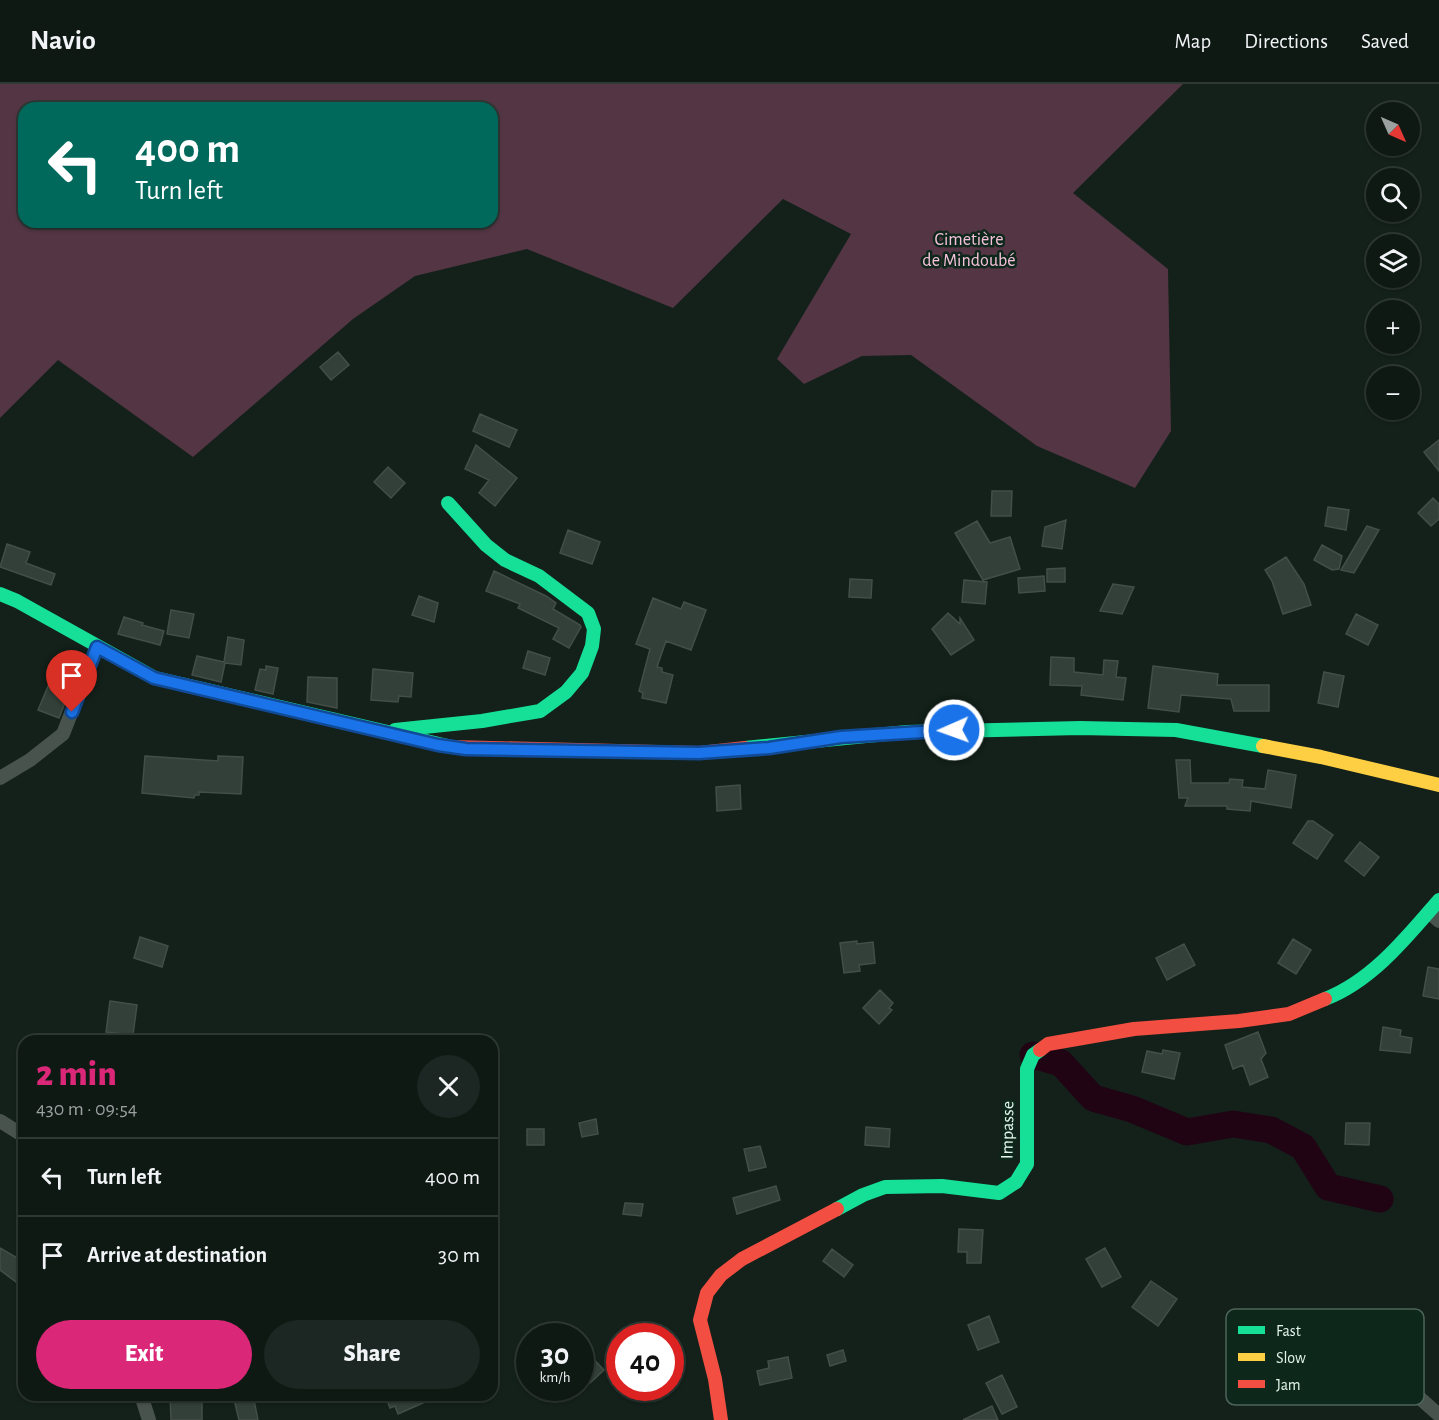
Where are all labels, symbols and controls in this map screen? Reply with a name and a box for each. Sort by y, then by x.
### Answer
text: Navio [30,27,96,55]
text: Map [1175,31,1211,52]
text: Directions [1244,31,1328,52]
text: Saved [1361,31,1409,52]
north arrow [1366,102,1420,156]
map controls [1366,102,1420,420]
icon: left [36,126,114,204]
text: 400 m [135,128,240,170]
button: search [1366,168,1420,222]
text: Turn left [135,177,223,204]
park label: Cimetière de Mindoubé [922,231,1016,270]
button: layers [1366,234,1420,288]
button: + [1366,300,1420,354]
button: − [1366,366,1420,420]
pin [46,650,97,712]
icon: arrive [55,659,88,692]
position arrow [922,698,986,762]
button: close [417,1055,480,1118]
text: 2 min [36,1056,117,1092]
text: 430 m · 09:54 [36,1099,137,1119]
street label: Impasse [998,1101,1018,1159]
icon: left [36,1161,69,1194]
text: Turn left [87,1166,161,1188]
text: 400 m [425,1166,480,1188]
icon: arrive [36,1239,69,1272]
text: Arrive at destination [87,1244,267,1266]
text: 30 m [438,1244,480,1266]
legend [1226,1309,1424,1405]
button: Exit [36,1320,252,1389]
button: Share [264,1320,480,1389]
speed limit sign: 40 [606,1323,684,1401]
text: Fast [1276,1323,1301,1339]
text: 30 [541,1340,569,1370]
text: Slow [1276,1350,1306,1366]
text: km/h [540,1370,570,1385]
text: Jam [1276,1377,1301,1393]

